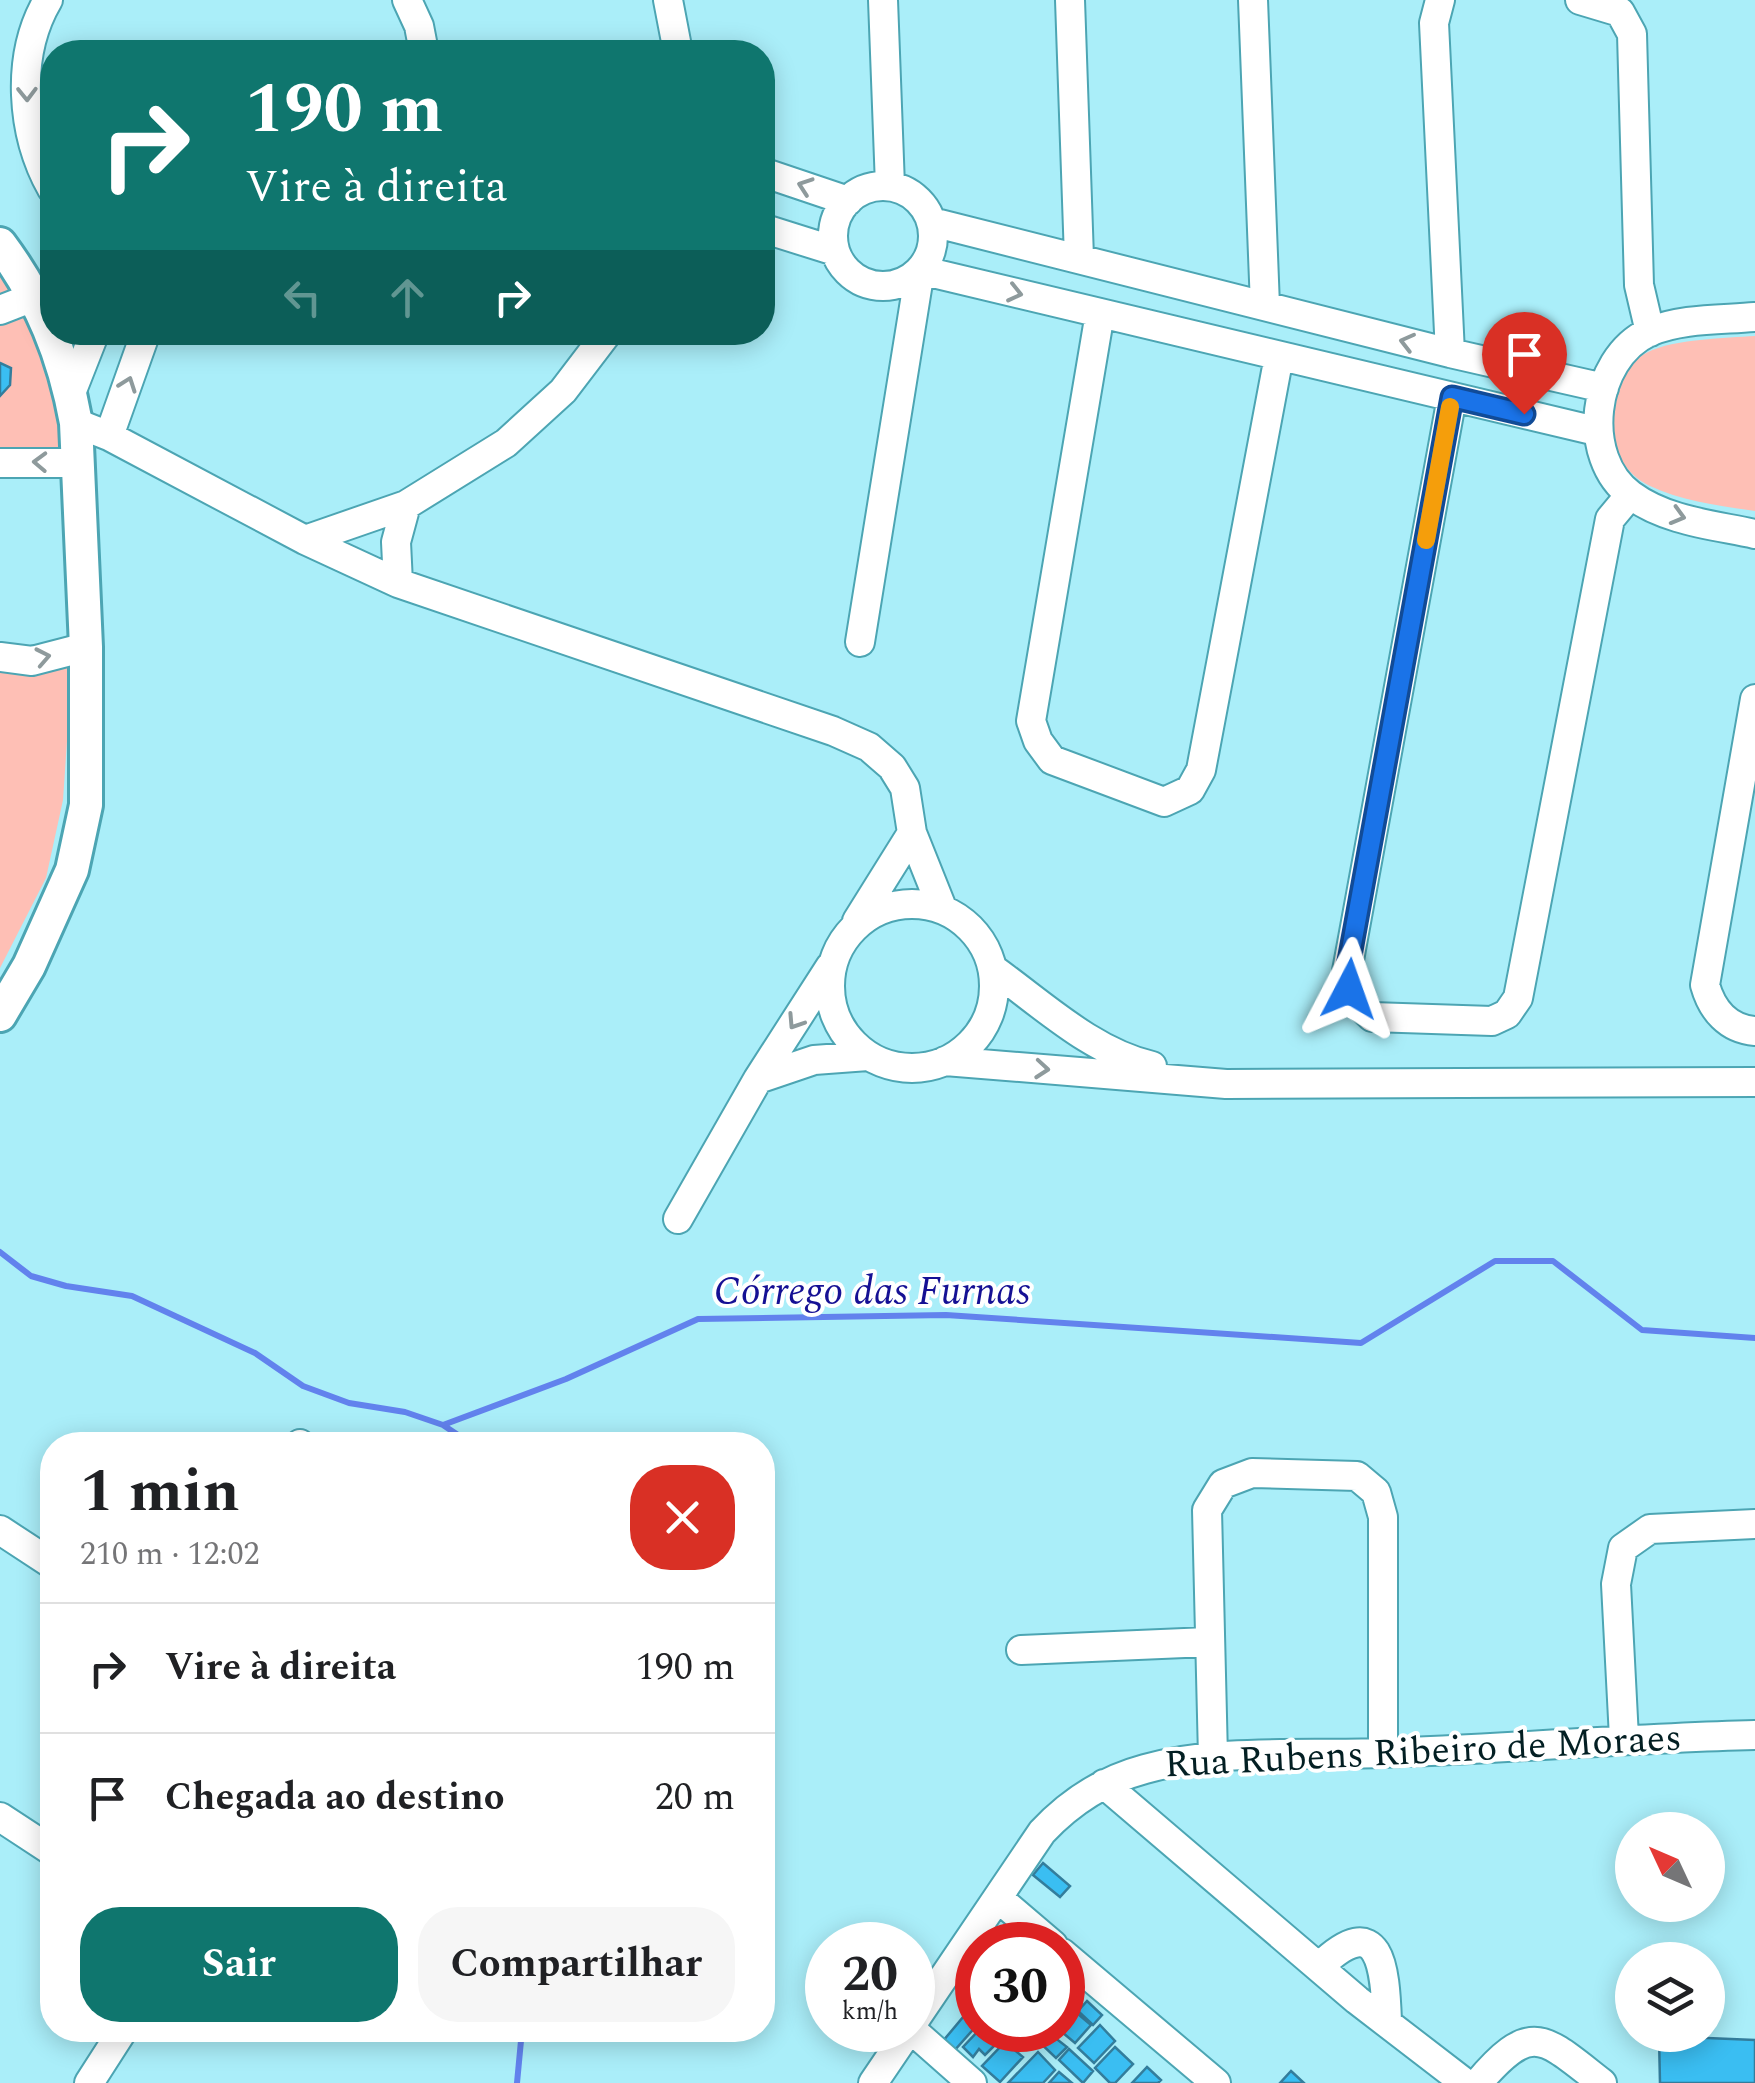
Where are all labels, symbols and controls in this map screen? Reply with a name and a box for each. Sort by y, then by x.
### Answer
text: 190 m [245,57,443,163]
icon: right [80,80,210,210]
one-way arrow [16,86,38,102]
text: Vire à direita [245,153,507,222]
one-way arrow [798,177,815,198]
icon: left [275,270,330,325]
icon: ahead [380,270,435,325]
icon: right [485,270,540,325]
one-way arrow [1006,281,1023,302]
pin [1482,312,1567,415]
icon: arrive [1497,327,1552,382]
one-way arrow [1399,333,1416,354]
one-way arrow [116,377,137,394]
one-way arrow [31,451,47,472]
one-way arrow [1669,504,1686,525]
one-way arrow [34,648,51,669]
position arrow [1297,937,1401,1041]
one-way arrow [788,1011,807,1029]
one-way arrow [1035,1058,1051,1079]
water label: Córrego das Furnas [714,1262,1030,1323]
text: 1 min [80,1446,240,1538]
button: close [630,1465,735,1570]
text: 210 m · 12:02 [80,1530,260,1579]
text: Vire à direita [165,1639,396,1697]
text: 190 m [636,1639,735,1697]
icon: right [80,1641,135,1696]
street label: Rua Rubens Ribeiro de Moraes [1163,1709,1683,1795]
text: Chegada ao destino [165,1769,504,1827]
text: 20 m [655,1769,735,1827]
icon: arrive [80,1771,135,1826]
north arrow [1615,1812,1725,1922]
map controls [1615,1812,1725,2052]
button: Sair [80,1907,398,2022]
button: Compartilhar [418,1907,735,2022]
speed limit sign: 30 [955,1922,1085,2052]
text: 20 [842,1937,898,2013]
button: layers [1615,1942,1725,2052]
text: km/h [842,1993,898,2031]

